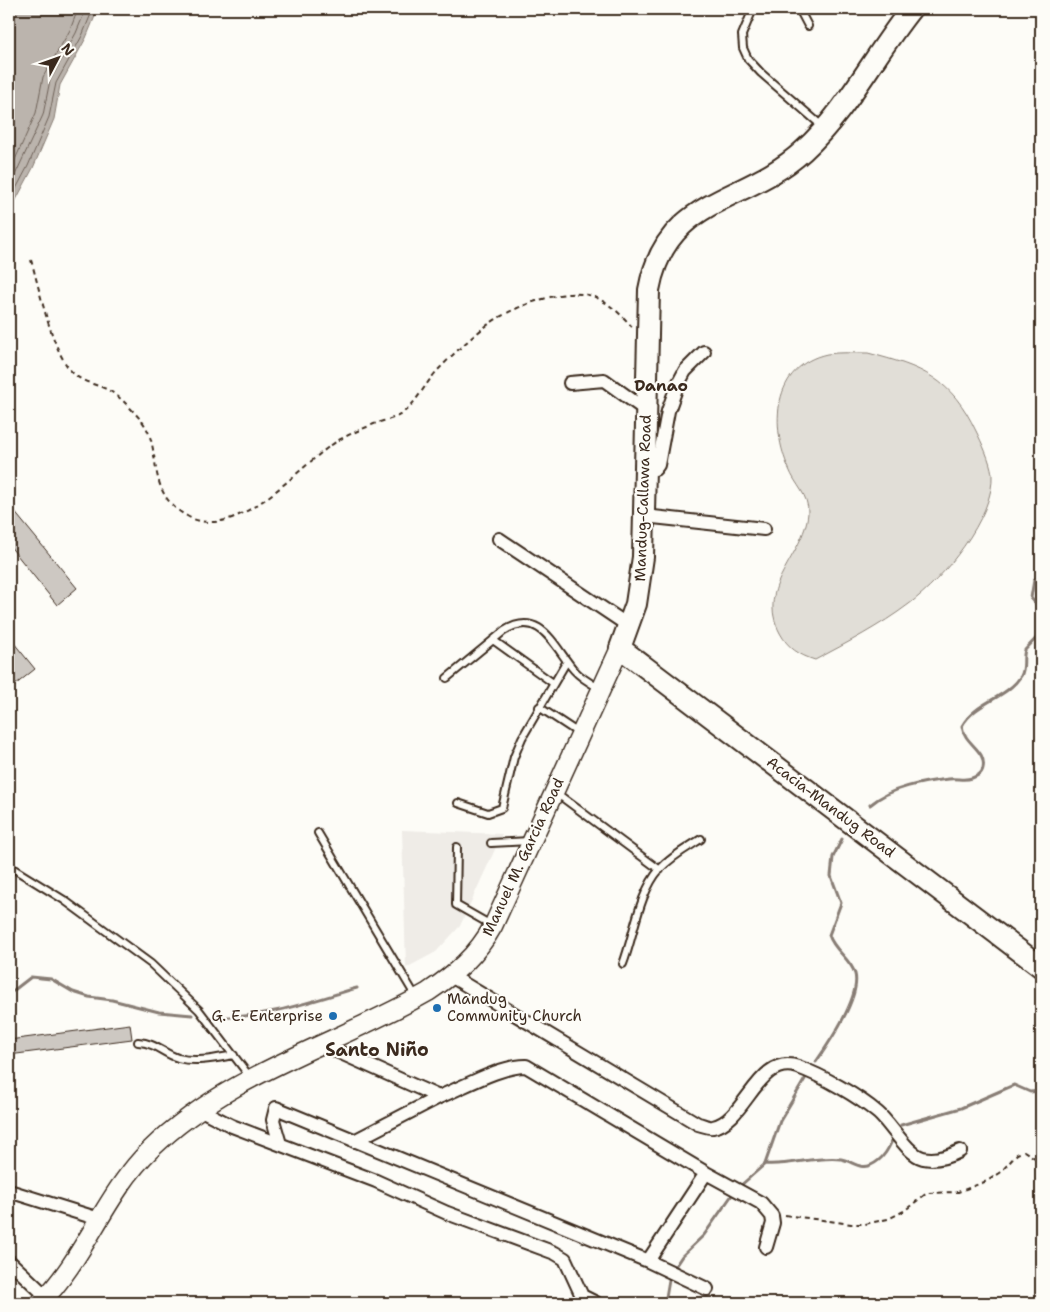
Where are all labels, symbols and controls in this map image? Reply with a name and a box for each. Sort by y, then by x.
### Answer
north arrow [32,32,82,82]
text: N [57,39,78,60]
district label: Danao [634,375,688,396]
street label: Mandug-Callawa Road [630,414,656,582]
street label: Acacia-Mandug Road [763,752,900,862]
street label: Manuel M. Garcia Road [477,774,569,939]
place label: Mandug Community Church [447,989,582,1026]
marker: Mandug Community Church [431,1002,443,1014]
place label: G. E. Enterprise [212,1006,323,1026]
marker: G. E. Enterprise [327,1010,339,1022]
district label: Santo Niño [325,1038,429,1062]

